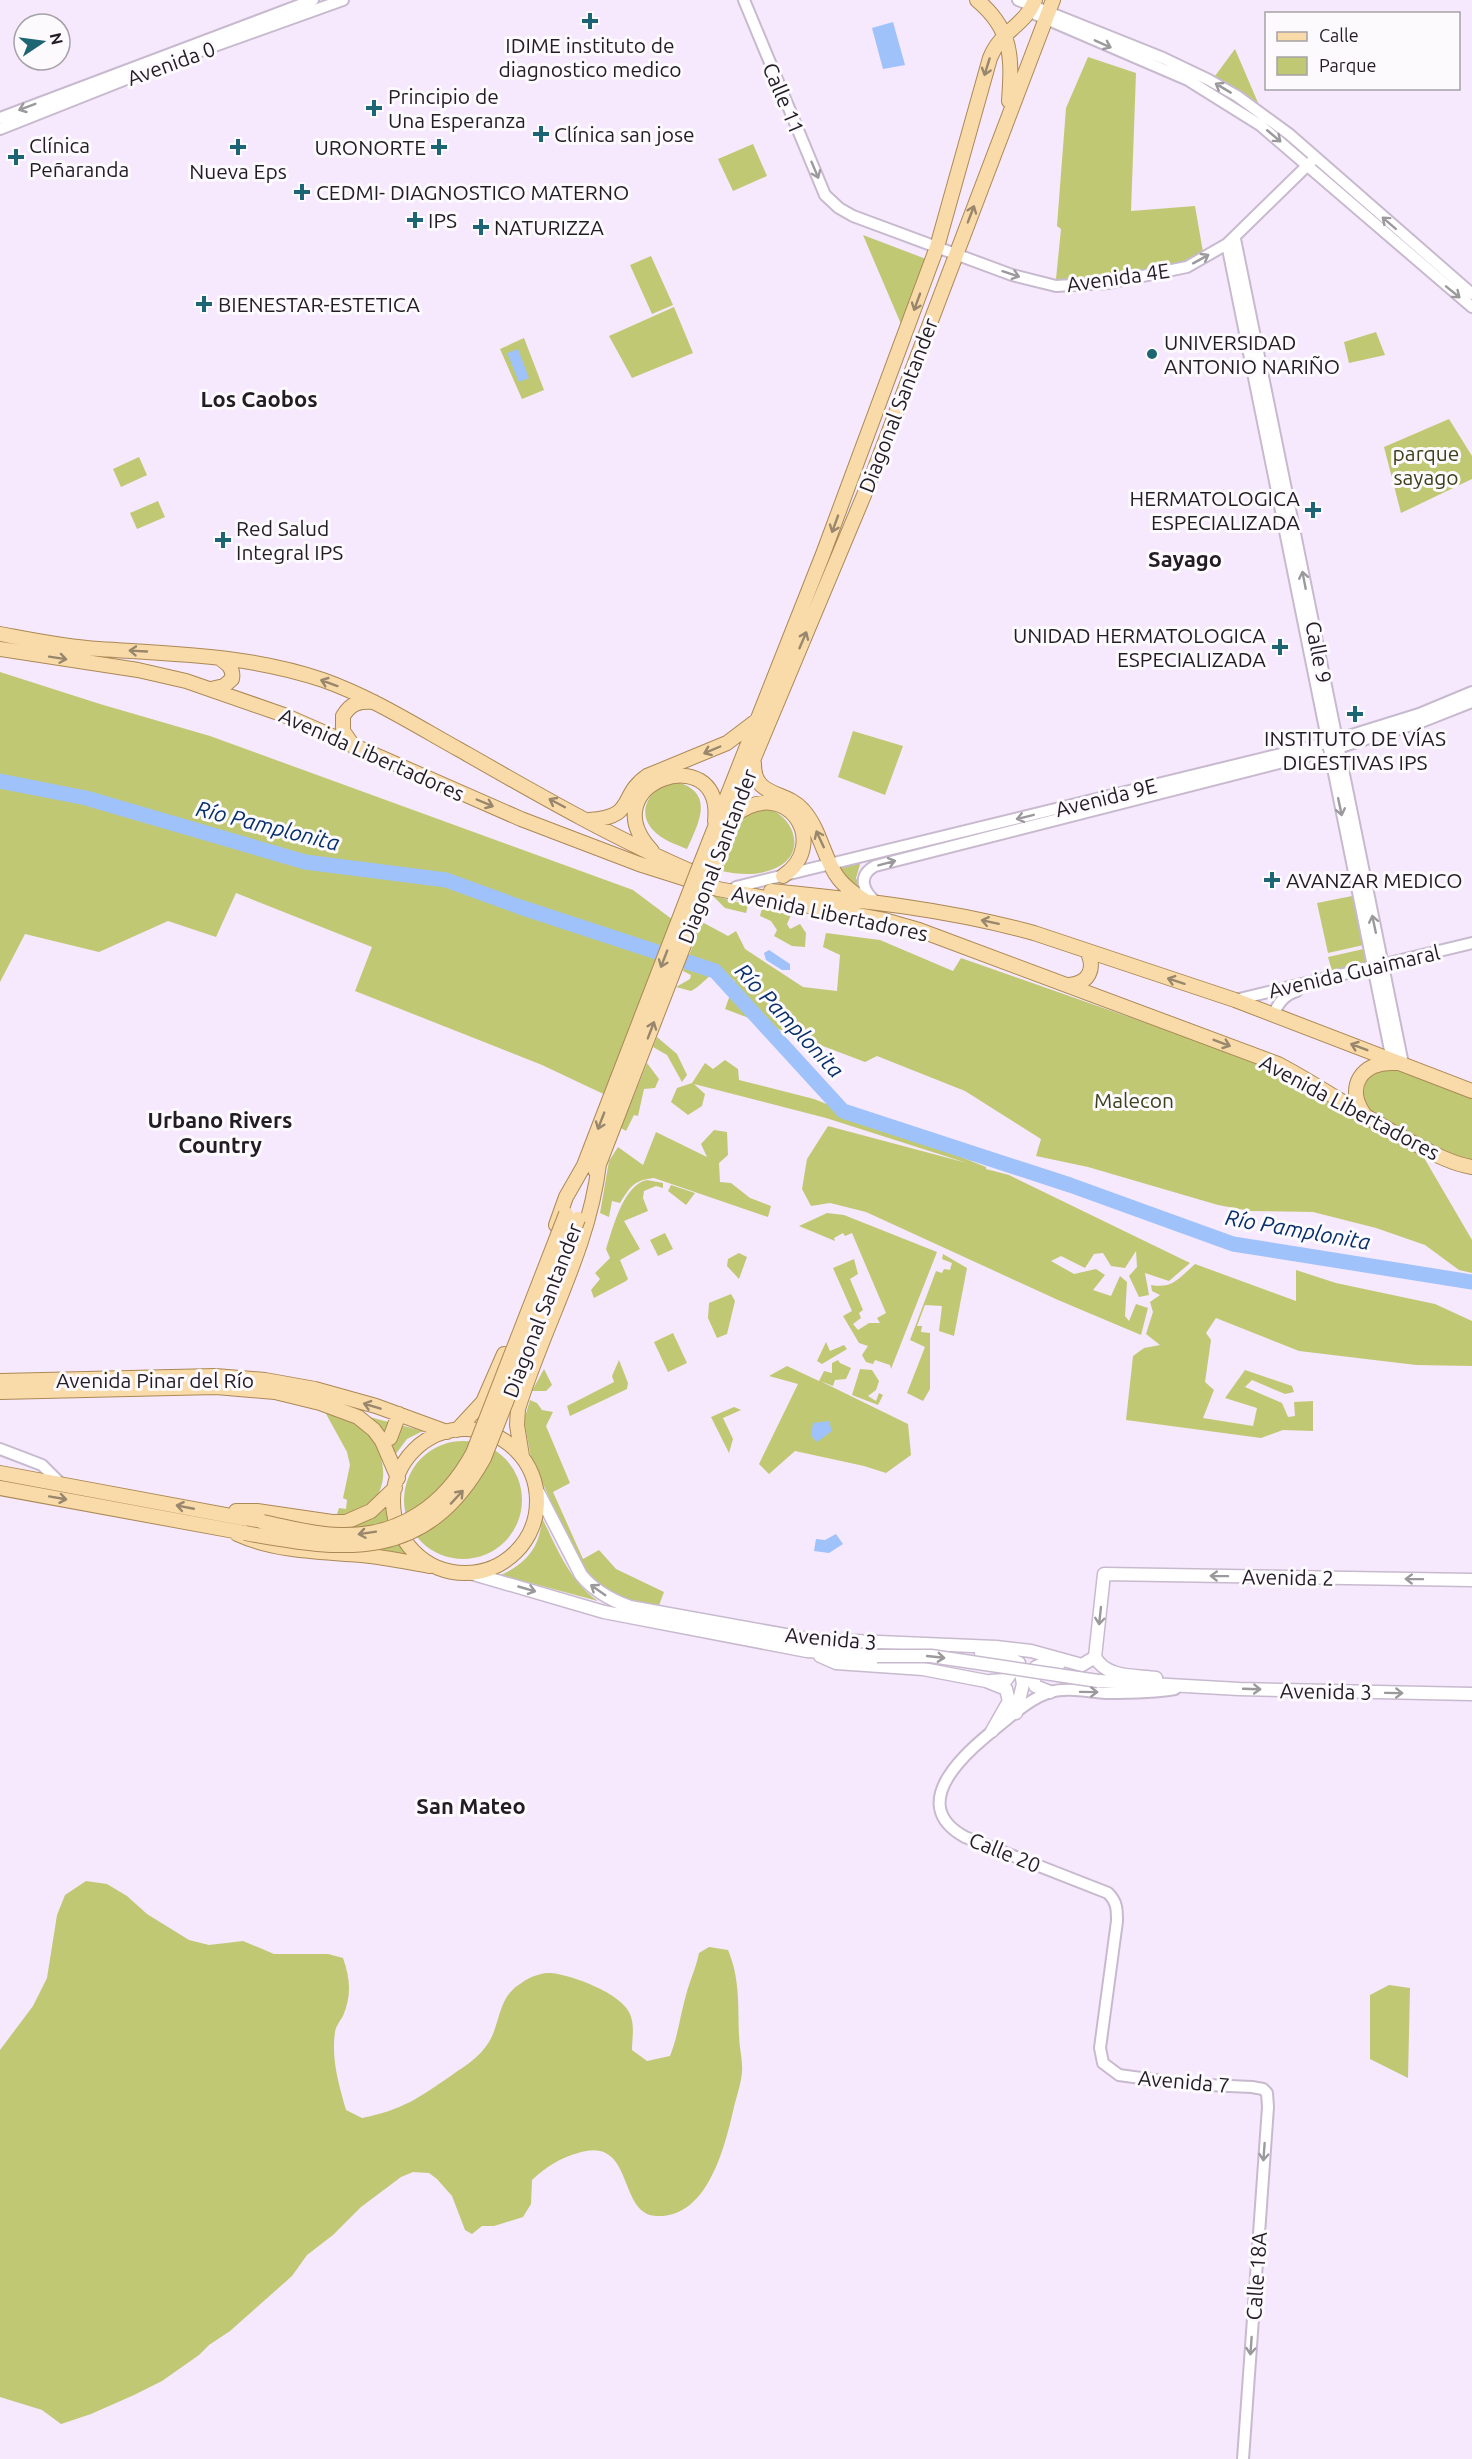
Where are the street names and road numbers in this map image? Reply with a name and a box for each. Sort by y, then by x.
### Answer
street label: Avenida 0 [124,36,218,90]
street label: Calle 11 [758,59,810,137]
street label: Avenida 4E [1065,258,1171,296]
street label: Diagonal Santander [854,314,942,496]
street label: Calle 9 [1301,619,1337,685]
street label: Avenida Libertadores [276,702,468,806]
street label: Diagonal Santander [673,765,761,947]
street label: Avenida 9E [1053,773,1159,821]
street label: Avenida Libertadores [730,880,930,946]
street label: Avenida Guaimaral [1266,940,1442,1002]
street label: Avenida Libertadores [1256,1049,1444,1165]
street label: Diagonal Santander [498,1219,586,1401]
street label: Avenida Pinar del Río [56,1368,254,1392]
street label: Avenida 2 [1242,1564,1334,1590]
street label: Avenida 3 [784,1622,878,1654]
street label: Avenida 3 [1280,1678,1372,1704]
street label: Calle 20 [966,1827,1044,1877]
street label: Avenida 7 [1137,2065,1231,2097]
street label: Calle 18A [1241,2231,1271,2321]

